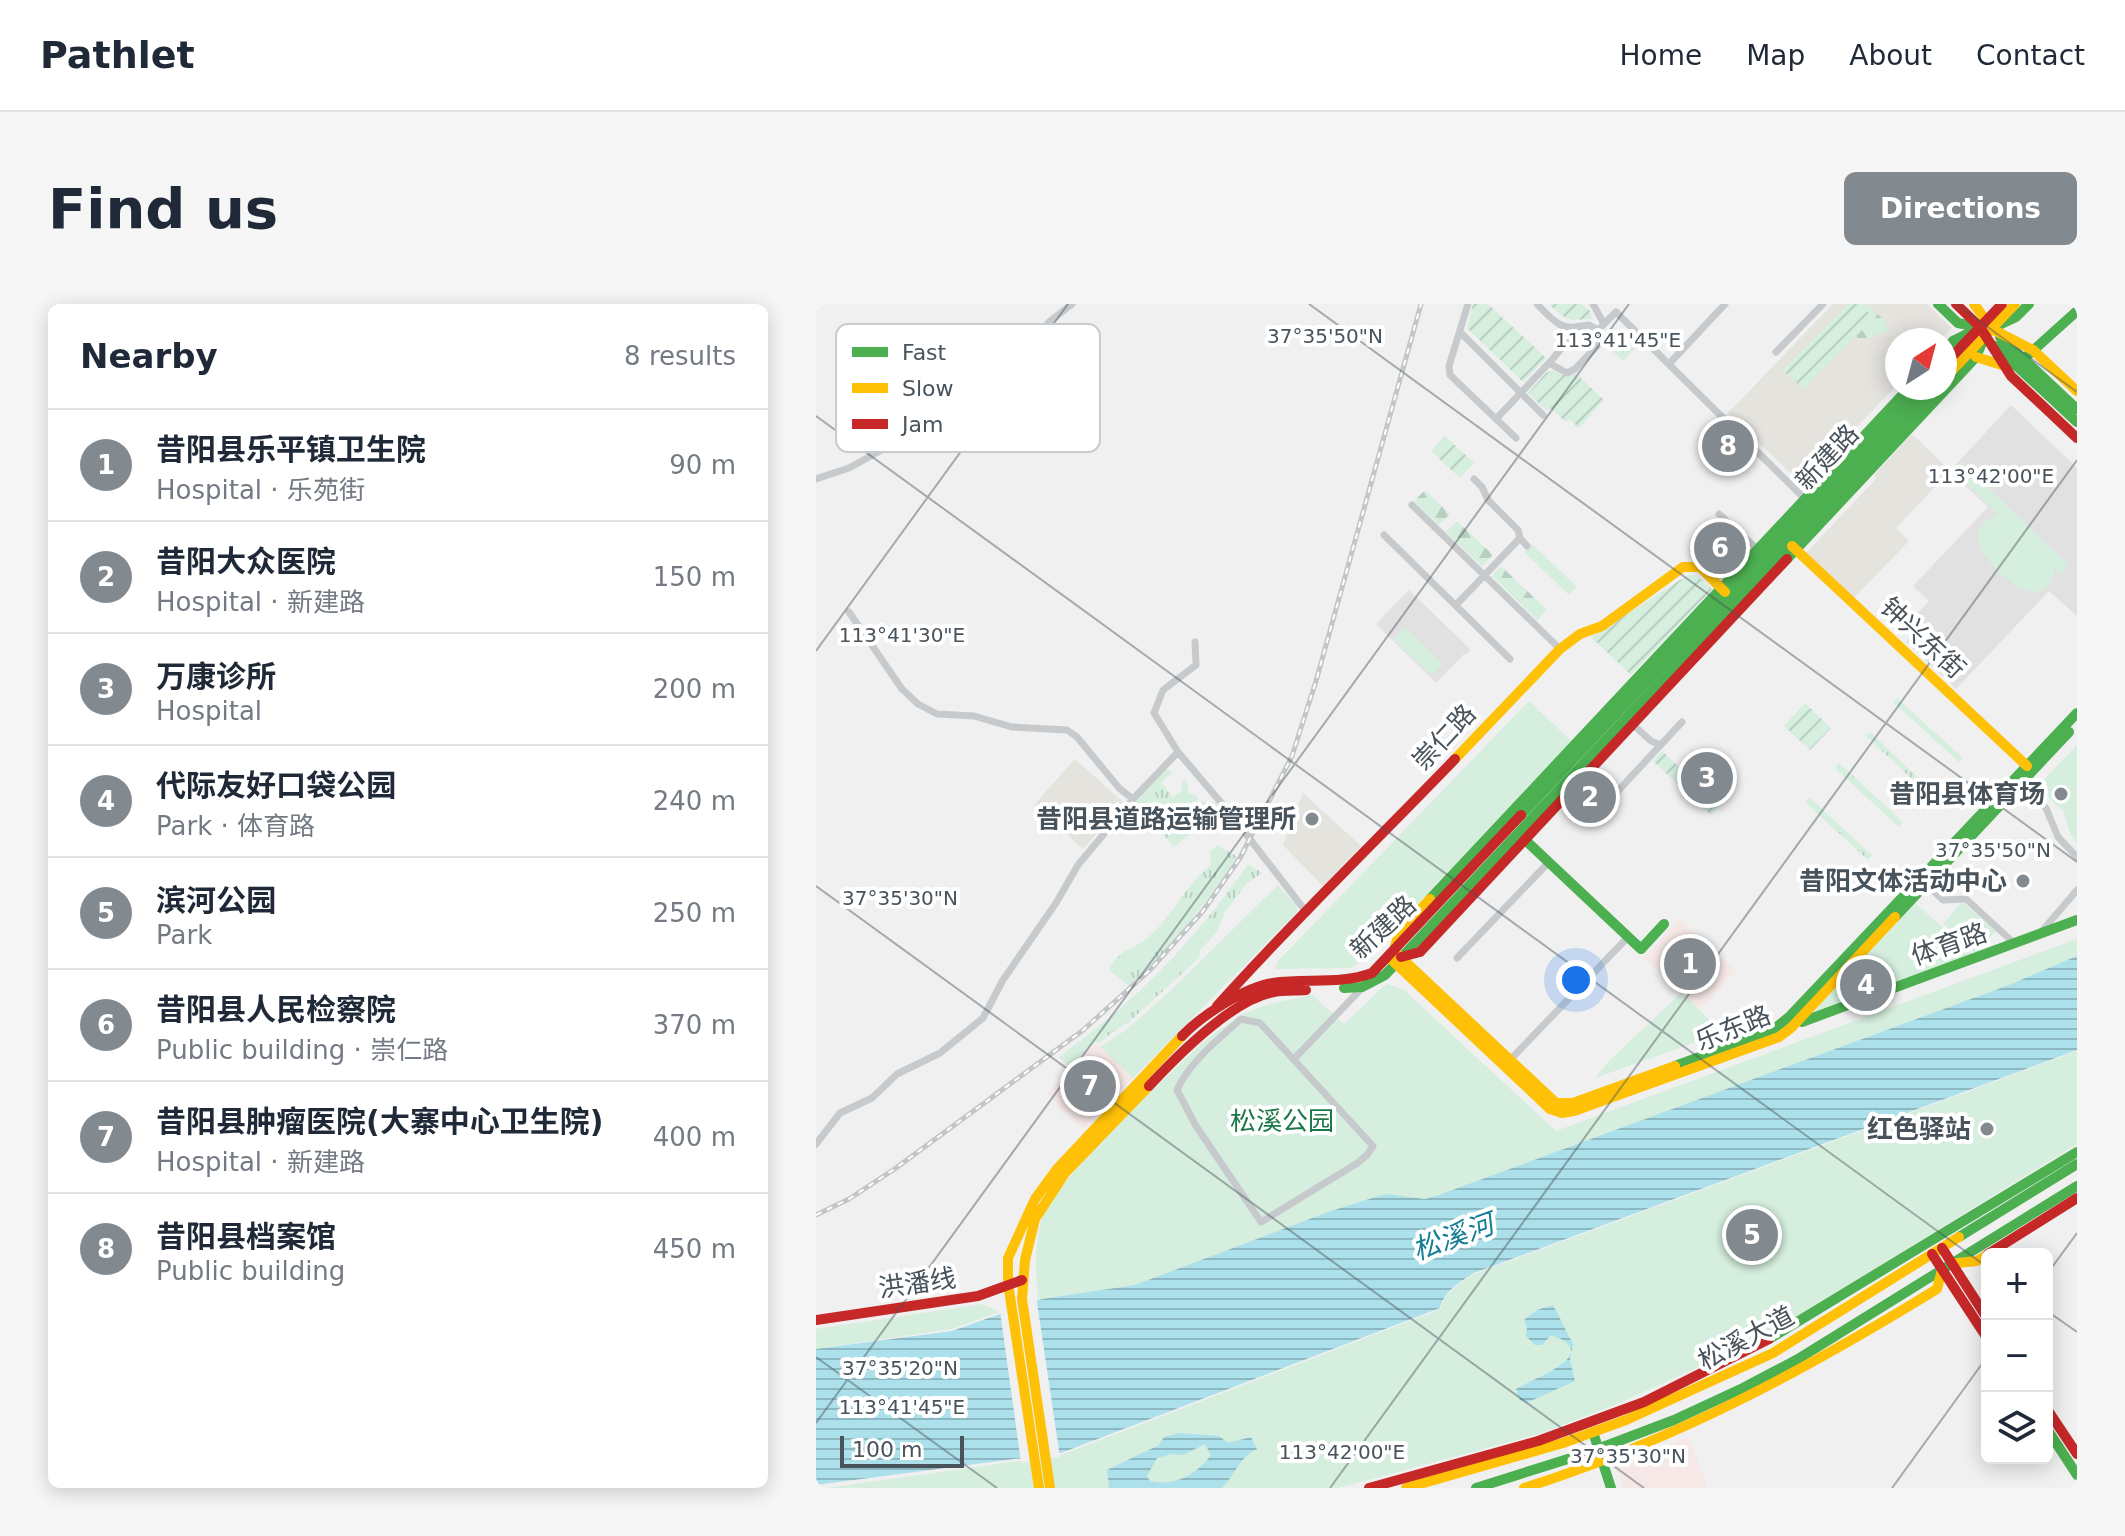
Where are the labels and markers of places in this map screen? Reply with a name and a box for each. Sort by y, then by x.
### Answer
pin: 8 [1702,416,1754,476]
pin: 6 [1694,518,1746,578]
pin: 3 [1681,748,1733,808]
pin: 2 [1564,767,1616,827]
place label: 昔阳县体育场 [1889,779,2045,809]
marker: 昔阳县体育场 [2052,785,2070,803]
place label: 昔阳县道路运输管理所 [1036,804,1296,834]
marker: 昔阳县道路运输管理所 [1303,810,1321,828]
place label: 昔阳文体活动中心 [1799,866,2007,896]
marker: 昔阳文体活动中心 [2014,872,2032,890]
pin: 1 [1664,934,1716,994]
pin: 4 [1840,955,1892,1015]
pin: 7 [1064,1056,1116,1116]
place label: 红色驿站 [1867,1114,1971,1144]
marker: 红色驿站 [1978,1120,1996,1138]
pin: 5 [1726,1205,1778,1265]

